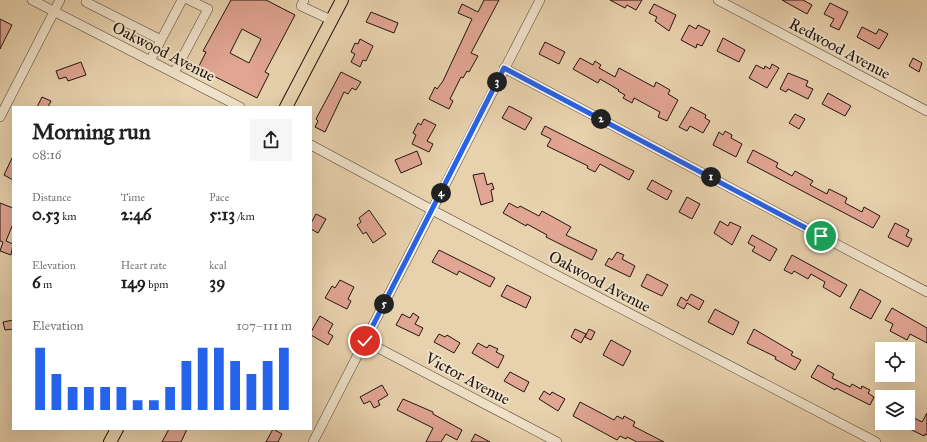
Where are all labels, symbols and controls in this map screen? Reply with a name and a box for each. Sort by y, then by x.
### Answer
street label: Redwood Avenue [786,14,894,83]
street label: Oakwood Avenue [109,17,219,86]
pin: 3 [487,72,507,92]
text: 3 [495,75,499,88]
pin: 2 [591,109,611,129]
text: 2 [598,112,604,125]
text: Morning run [32,118,151,145]
button: share [250,119,292,161]
text: 08:16 [32,147,62,163]
pin: 1 [701,167,721,187]
text: 1 [709,170,713,183]
pin: 4 [431,183,451,203]
text: 4 [438,186,444,199]
text: Distance [32,191,71,204]
text: Time [121,191,145,204]
text: Pace [209,191,229,204]
text: 0.53 [32,204,60,225]
text: 2:46 [121,204,152,225]
text: 5:13 [209,204,235,225]
text: km [60,210,77,223]
text: /km [235,210,255,223]
pin [804,219,838,253]
icon: arrive [810,225,832,247]
street label: Oakwood Avenue [546,247,654,316]
text: Elevation [32,259,76,272]
text: Heart rate [121,259,167,272]
text: kcal [209,259,227,272]
text: 6 [32,272,41,293]
text: 149 [121,272,146,293]
text: 39 [209,272,225,293]
text: m [41,278,52,291]
text: bpm [146,278,168,291]
pin: 5 [374,294,394,314]
text: 5 [381,297,387,310]
text: Elevation [32,318,84,334]
text: 107–111 m [236,318,292,334]
pin [348,324,382,358]
icon: check [354,330,376,352]
map controls [875,342,915,430]
button: locate [875,342,915,382]
street label: Victor Avenue [421,348,514,409]
button: layers [875,390,915,430]

